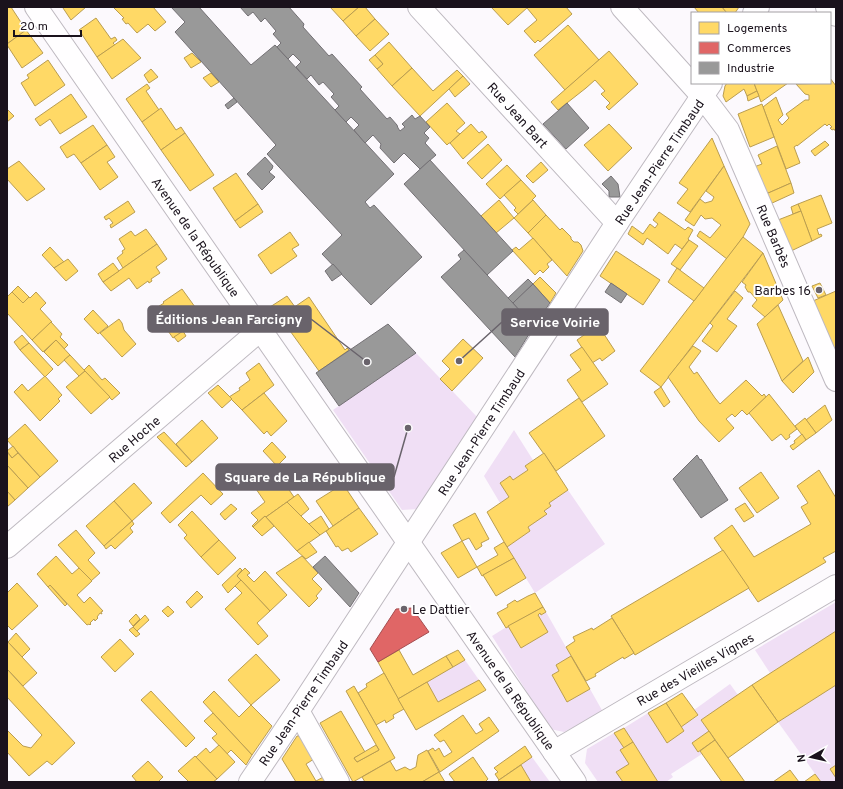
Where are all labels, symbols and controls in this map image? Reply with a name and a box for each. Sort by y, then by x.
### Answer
scale bar [14,12,81,38]
legend [691,12,831,84]
text: 20 m [20,19,48,35]
text: Logements [727,21,787,37]
text: Commerces [727,41,791,57]
text: Industrie [727,61,775,77]
street label: Rue Jean Bart [483,80,550,153]
street label: Rue Jean-Pierre Timbaud [613,97,709,229]
street label: Avenue de la République [147,175,242,301]
street label: Rue Barbès [752,203,793,271]
place label: Barbes 16 [754,284,811,300]
marker: Barbes 16 [814,285,824,295]
callout: Éditions Jean Farcigny [148,306,311,332]
callout: Service Voirie [502,309,608,335]
text: Éditions Jean Farcigny [155,311,303,329]
text: Service Voirie [510,315,600,332]
street label: Rue Jean-Pierre Timbaud [436,367,530,499]
street label: Rue Hoche [106,414,164,467]
callout: Square de La République [216,464,394,490]
text: Square de La République [224,470,386,487]
place label: Le Dattier [412,603,469,619]
marker: Le Dattier [399,604,409,614]
street label: Avenue de la République [462,628,557,754]
street label: Rue des Vieilles Vignes [635,631,757,711]
street label: Rue Jean-Pierre Timbaud [257,638,353,770]
north arrow [791,737,831,777]
text: N [795,753,810,763]

